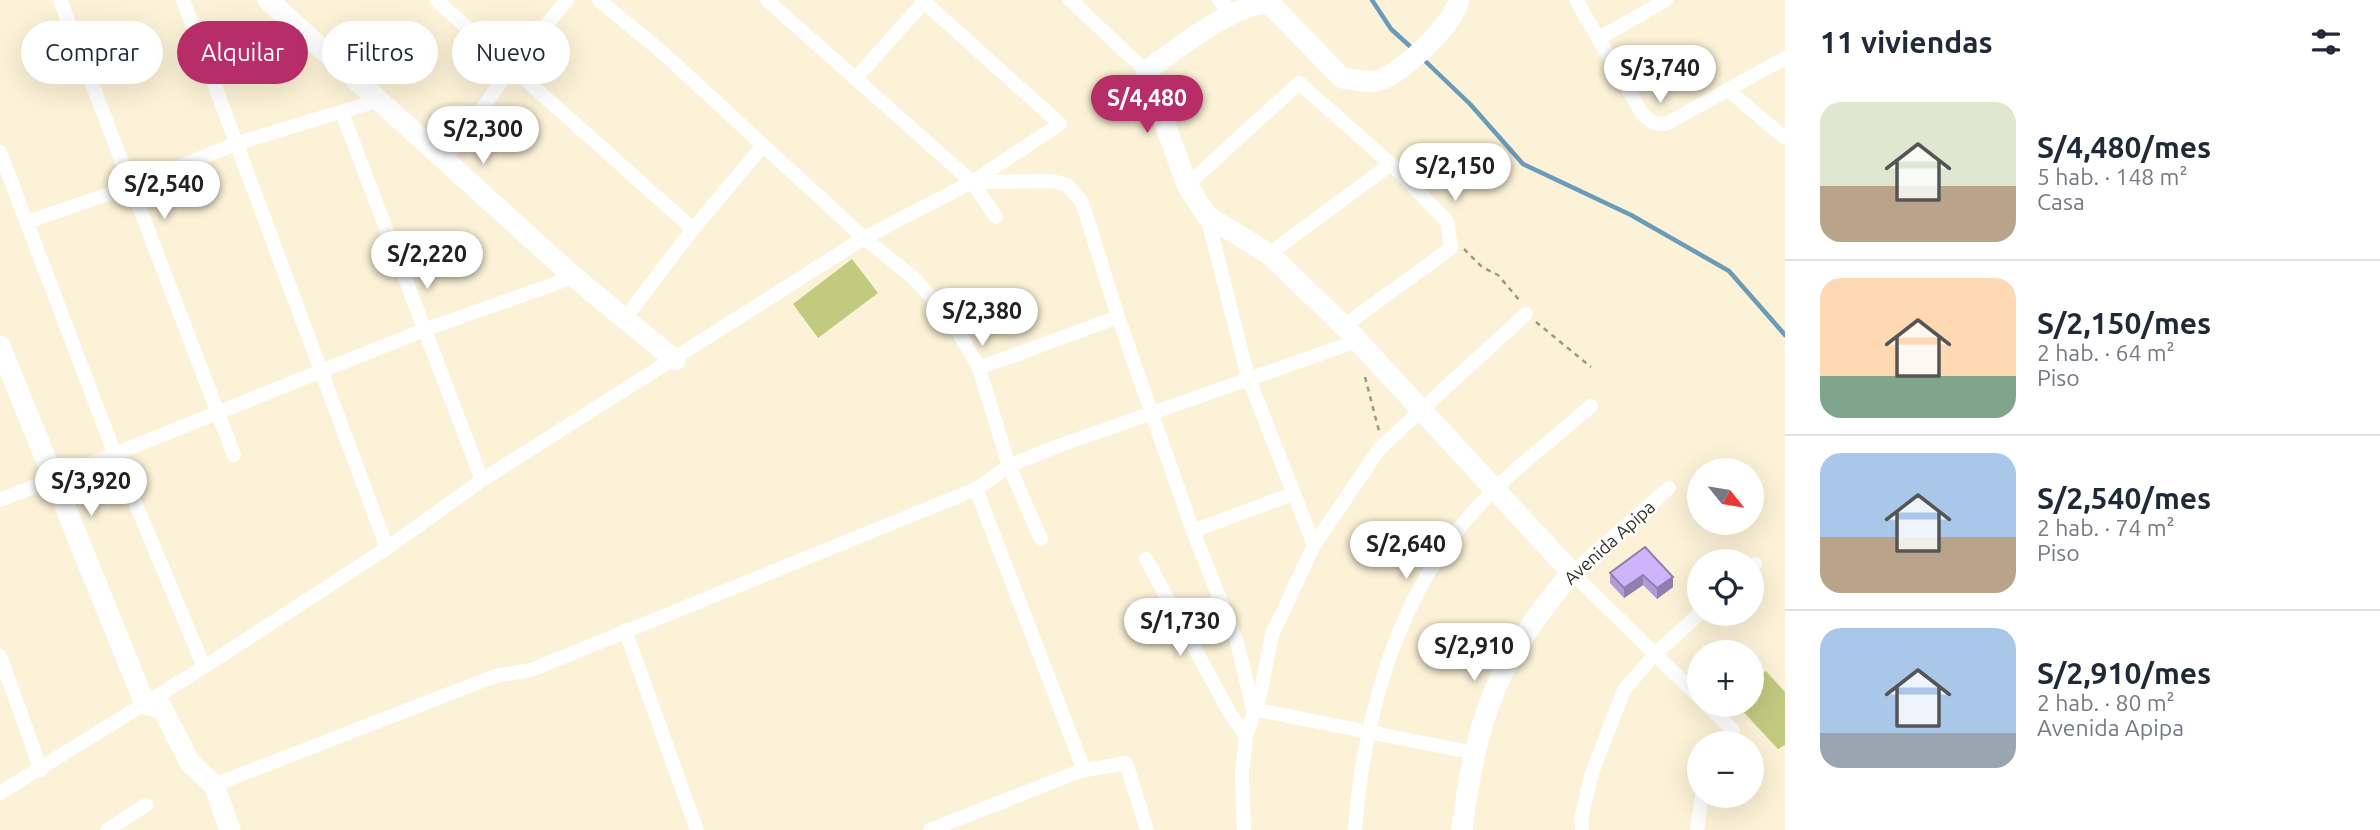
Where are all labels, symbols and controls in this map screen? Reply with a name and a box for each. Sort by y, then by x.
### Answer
chip: Comprar [21,21,163,84]
chip: Alquilar [177,21,308,84]
chip: Filtros [322,21,438,84]
chip: Nuevo [452,21,570,84]
icon: filters [2307,23,2345,61]
text: 11 viviendas [1820,25,1993,59]
pin: S/3,740 [1595,46,1725,105]
text: S/3,740 [1620,55,1700,80]
pin: S/4,480 [1082,76,1212,135]
text: S/4,480 [1107,85,1187,110]
pin: S/2,300 [418,106,548,166]
text: S/2,300 [443,116,523,141]
icon: home [1876,130,1960,214]
text: S/4,480/mes [2037,130,2211,164]
pin: S/2,150 [1390,144,1520,203]
text: S/2,150 [1415,153,1495,178]
pin: S/2,540 [99,162,229,221]
text: 5 hab. · 148 m² [2037,164,2188,189]
text: S/2,540 [124,171,204,196]
text: Casa [2037,189,2085,214]
pin: S/2,220 [362,232,492,291]
text: S/2,220 [387,241,467,266]
pin: S/2,380 [917,288,1047,348]
text: S/2,380 [942,298,1022,323]
icon: home [1876,306,1960,390]
text: S/2,150/mes [2037,306,2211,340]
text: 2 hab. · 64 m² [2037,340,2175,365]
text: Piso [2037,365,2080,390]
pin: S/3,920 [26,458,156,518]
north arrow [1687,458,1764,536]
map controls [1687,458,1764,808]
text: S/3,920 [51,468,131,493]
icon: home [1876,481,1960,565]
text: S/2,540/mes [2037,481,2211,515]
street label: Avenida Apipa [1560,496,1658,588]
text: 2 hab. · 74 m² [2037,515,2175,540]
pin: S/2,640 [1341,522,1471,581]
text: S/2,640 [1366,531,1446,556]
text: Piso [2037,540,2080,565]
button: locate [1687,549,1764,626]
pin: S/1,730 [1115,598,1245,658]
text: S/1,730 [1140,608,1220,633]
pin: S/2,910 [1409,624,1539,683]
text: S/2,910 [1434,633,1514,658]
button: + [1687,640,1764,717]
icon: home [1876,656,1960,740]
text: S/2,910/mes [2037,656,2211,690]
text: 2 hab. · 80 m² [2037,690,2175,715]
text: Avenida Apipa [2037,715,2184,740]
button: − [1687,731,1764,808]

